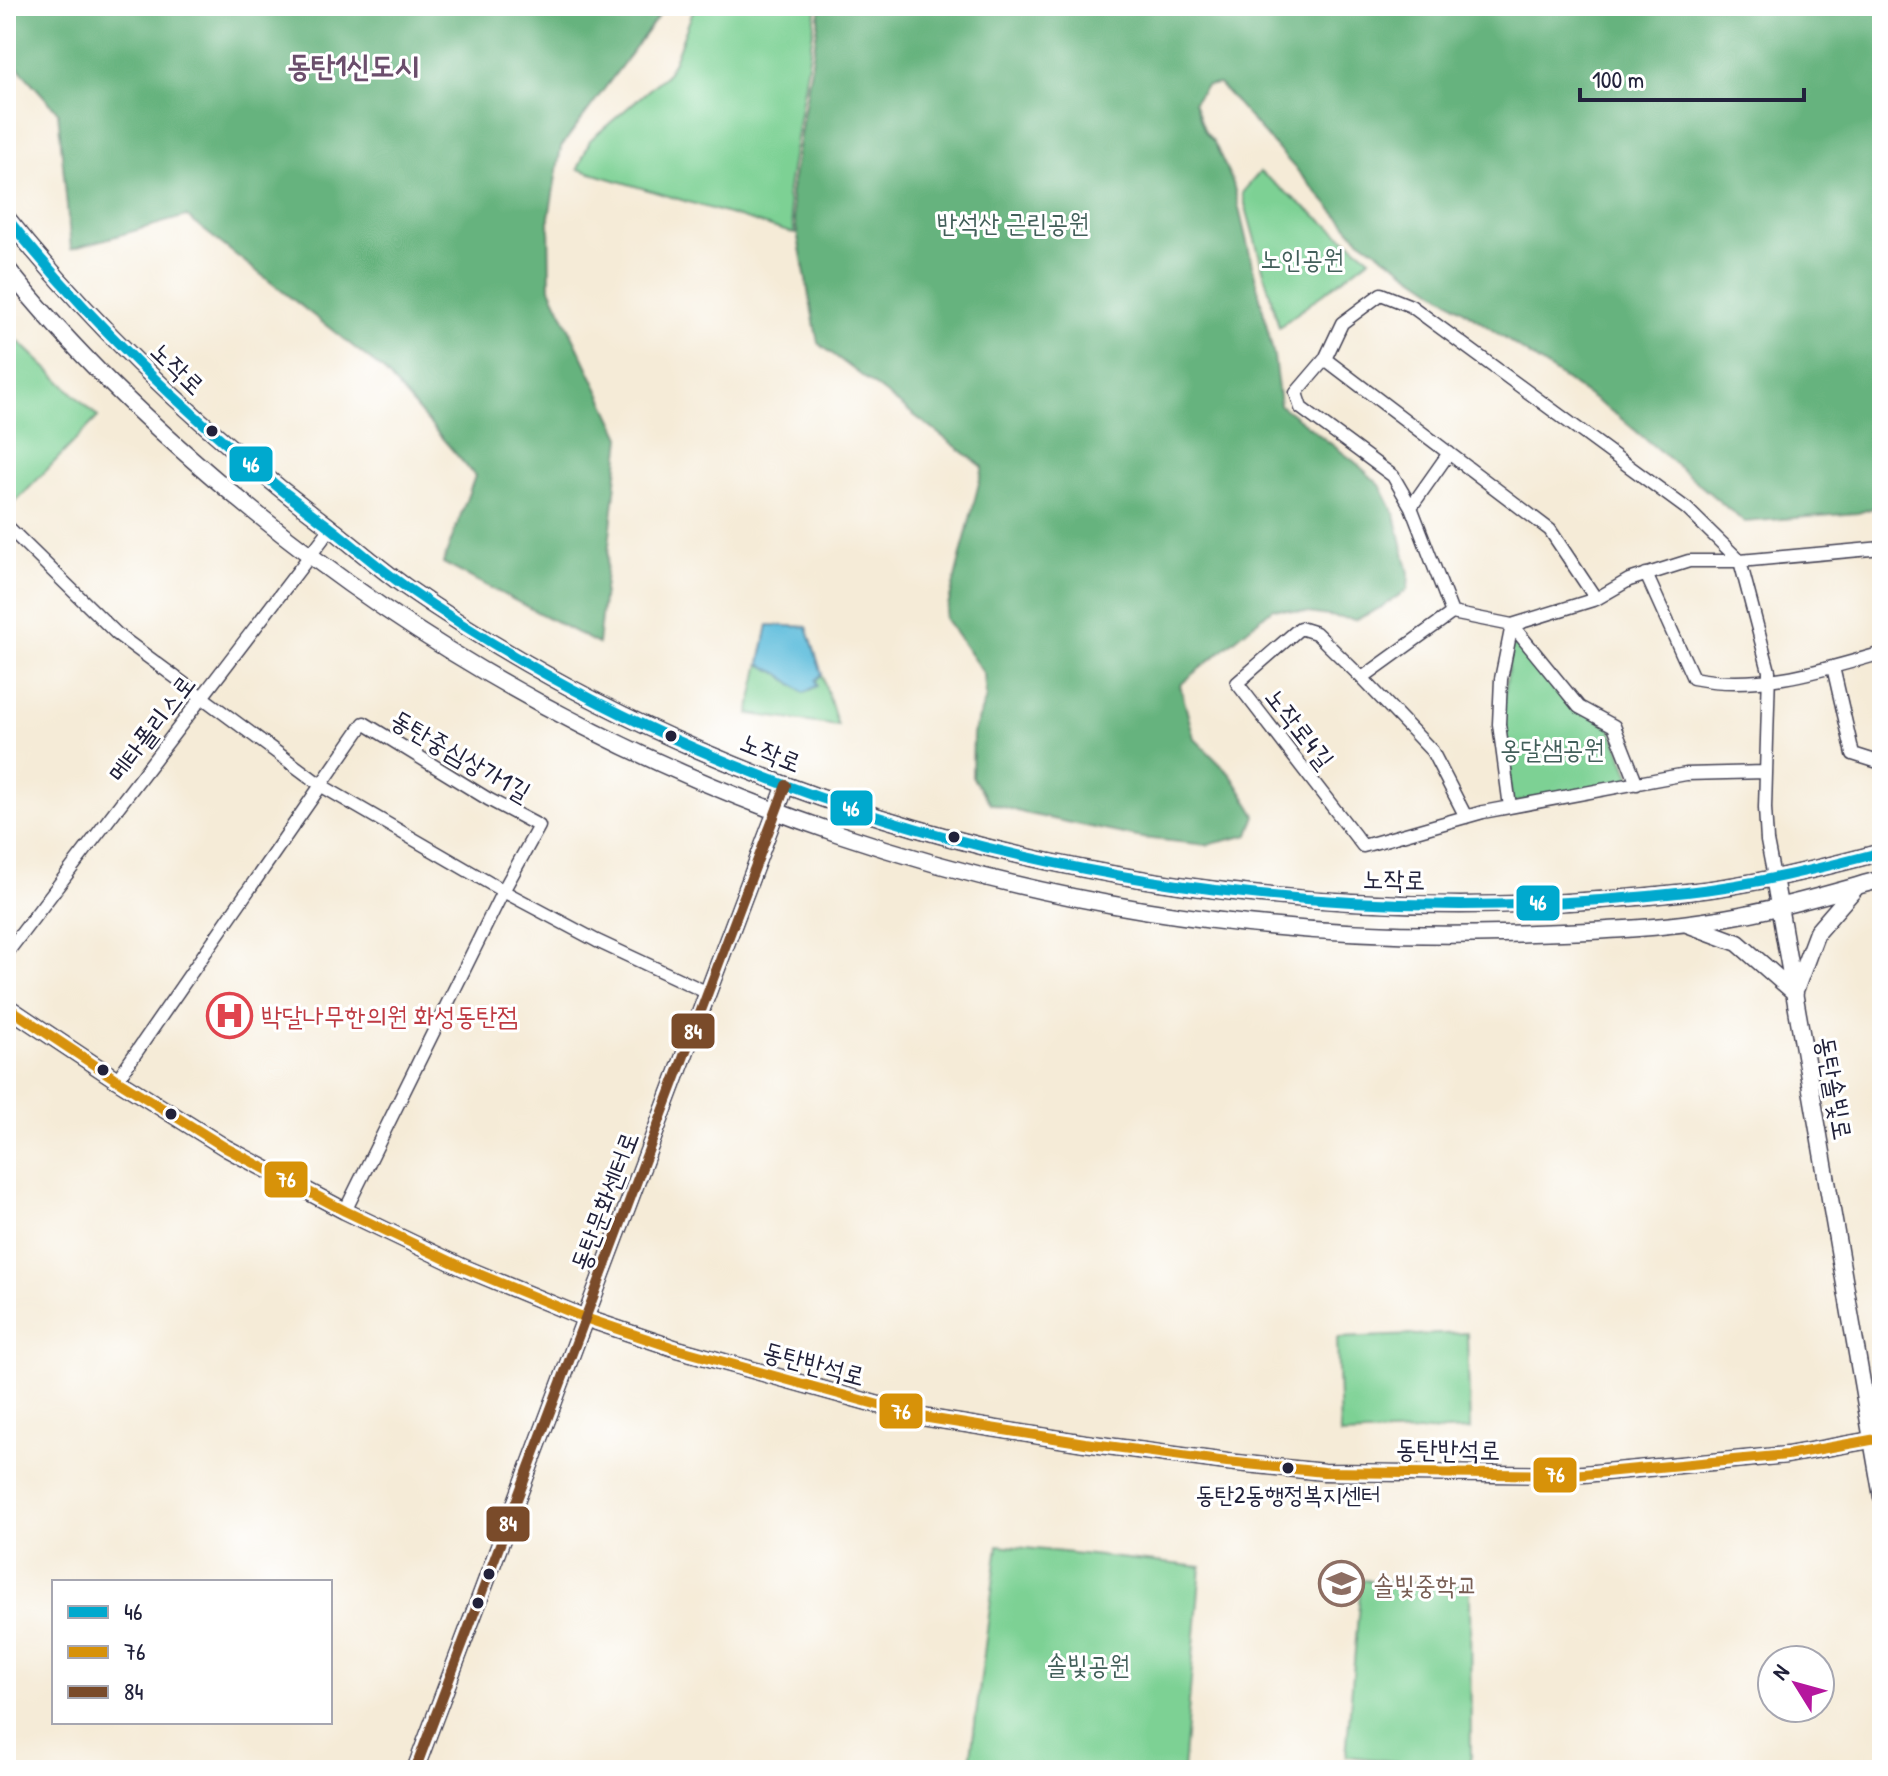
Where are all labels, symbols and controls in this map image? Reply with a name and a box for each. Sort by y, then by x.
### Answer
district label: 동탄1신도시 [287,45,419,85]
scale bar [1580,52,1804,102]
text: 100 m [1592,63,1644,95]
park label: 반석산 근린공원 [937,205,1089,240]
park label: 노인공원 [1260,241,1344,276]
street label: 노작로 [143,334,213,402]
unlabelled marker [204,423,220,439]
line badge: 46 [228,445,274,483]
text: 46 [242,449,260,479]
street label: 메타폴리스로 [99,667,203,789]
street label: 노작로4길 [1257,680,1343,776]
street label: 동탄중심상가1길 [385,701,537,809]
street label: 노작로 [735,724,807,780]
unlabelled marker [663,728,679,744]
park label: 옹달샘공원 [1500,731,1604,766]
line badge: 46 [829,789,874,827]
text: 46 [842,793,860,823]
unlabelled marker [946,829,962,845]
street label: 노작로 [1362,861,1426,897]
line badge: 46 [1515,884,1561,922]
text: 46 [1529,887,1547,917]
hospital icon: 박달나무한의원 화성동탄점 [206,991,254,1039]
place label: 박달나무한의원 화성동탄점 [261,998,518,1033]
line badge: 84 [670,1012,716,1050]
text: 84 [684,1016,702,1046]
street label: 동탄솔빛로 [1809,1033,1861,1143]
unlabelled marker [95,1062,111,1078]
unlabelled marker [163,1106,179,1122]
street label: 동탄문화센터로 [561,1126,647,1276]
line badge: 76 [263,1160,309,1199]
text: 76 [275,1164,296,1194]
street label: 동탄반석로 [759,1333,869,1393]
line badge: 76 [878,1392,924,1430]
text: 76 [890,1396,911,1426]
street label: 동탄반석로 [1395,1431,1501,1467]
line badge: 76 [1532,1456,1578,1494]
text: 76 [1544,1459,1565,1489]
marker: 동탄2동행정복지센터 [1280,1460,1296,1476]
place label: 동탄2동행정복지센터 [1195,1478,1381,1510]
line badge: 84 [485,1505,531,1543]
text: 84 [499,1508,517,1538]
school or university icon: 솔빛중학교 [1318,1560,1366,1608]
unlabelled marker [481,1566,497,1582]
place label: 솔빛중학교 [1373,1567,1478,1602]
legend [52,1580,332,1724]
text: 46 [124,1595,143,1627]
unlabelled marker [470,1595,486,1611]
text: 76 [124,1635,145,1667]
north arrow [1756,1644,1836,1724]
park label: 솔빛공원 [1046,1647,1130,1682]
text: N [1765,1658,1796,1686]
text: 84 [124,1675,143,1707]

